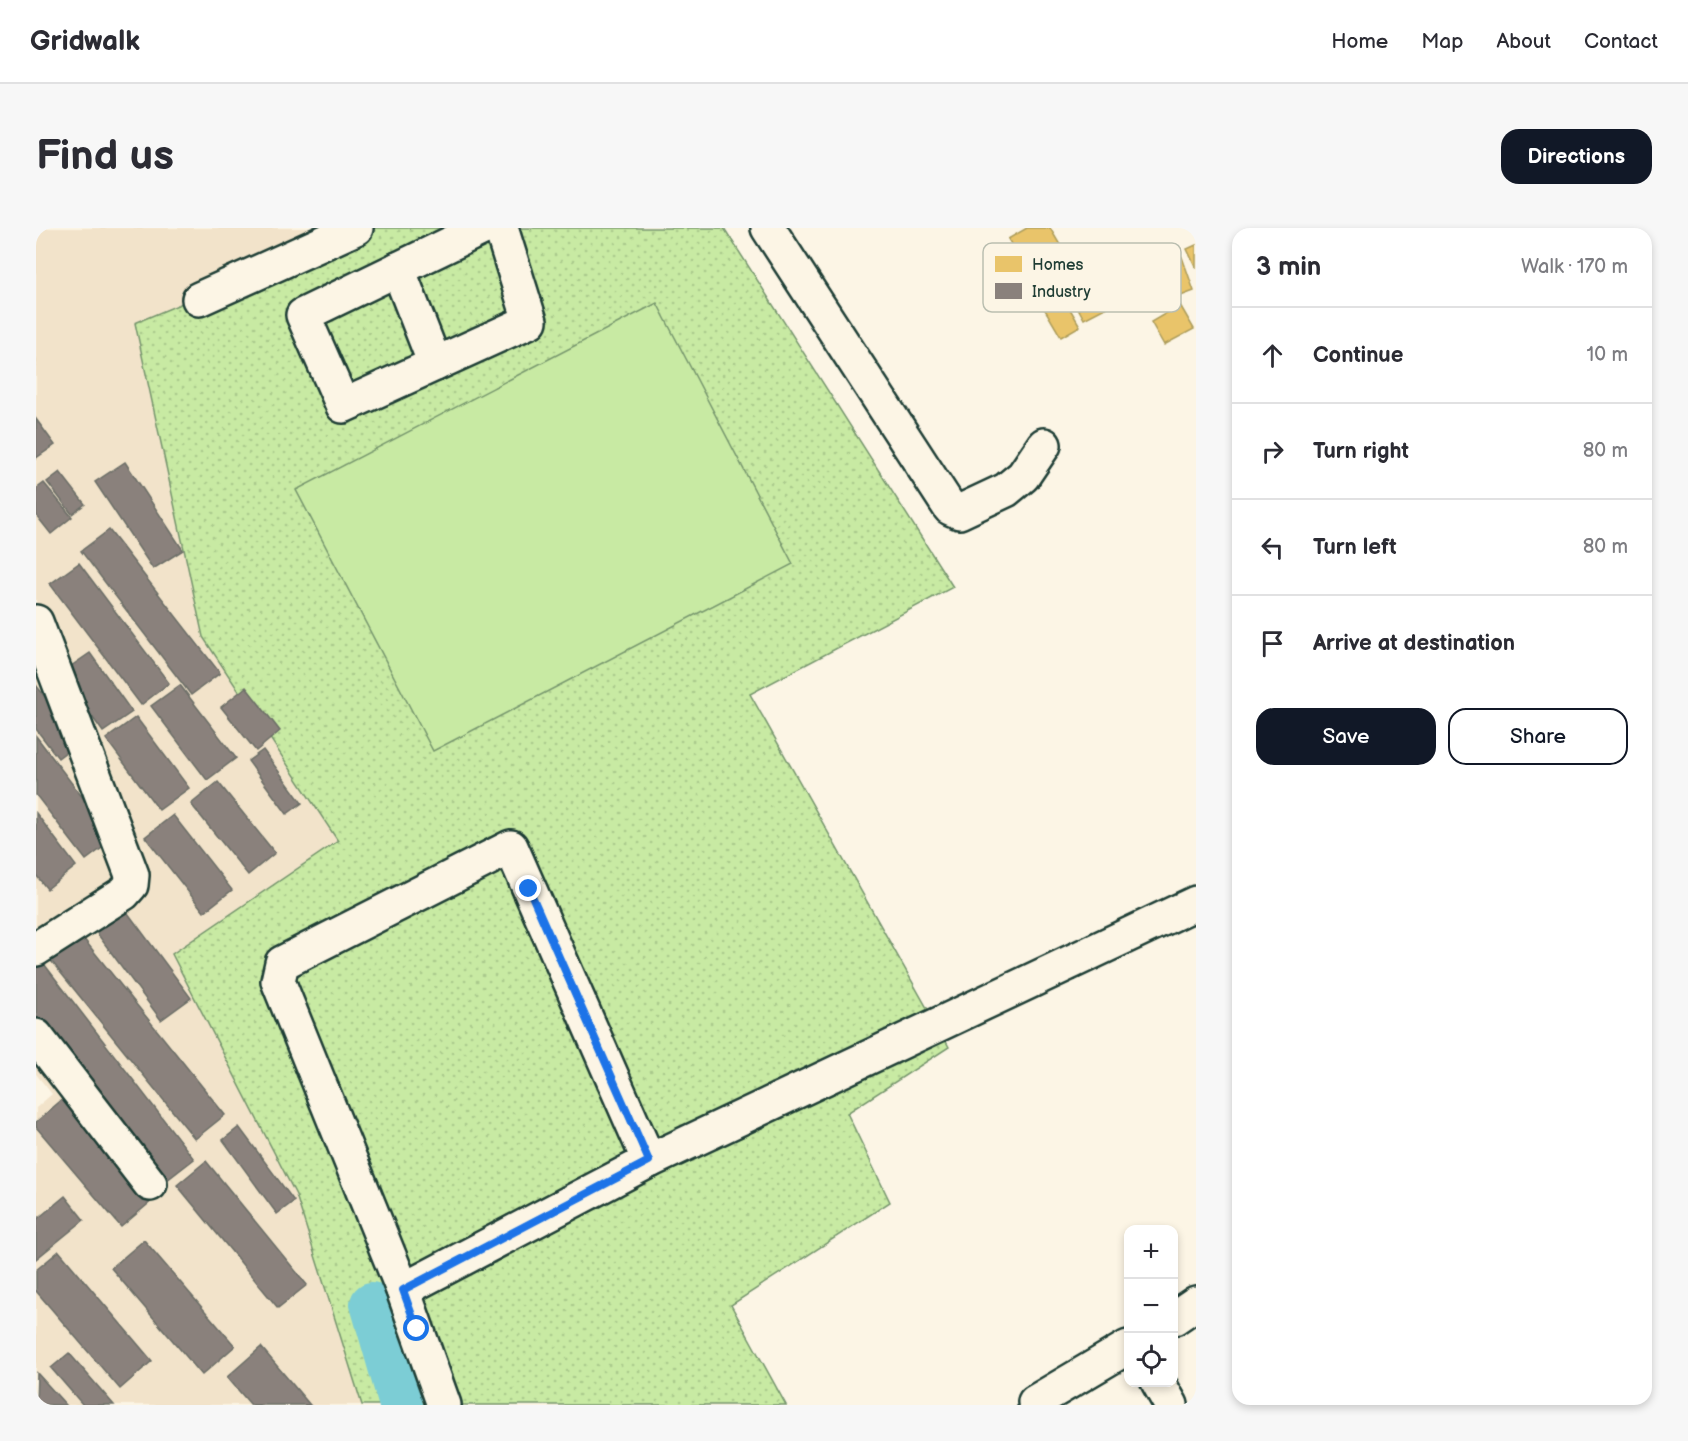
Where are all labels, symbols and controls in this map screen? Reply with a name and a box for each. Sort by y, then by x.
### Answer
text: Gridwalk [30,25,140,58]
text: Home [1331,29,1388,54]
text: Map [1421,29,1463,54]
text: About [1496,29,1551,54]
text: Contact [1584,29,1658,54]
button: Directions [1501,129,1652,184]
text: Find us [36,131,174,182]
legend [983,243,1181,312]
text: 3 min [1256,252,1321,283]
text: Walk · 170 m [1521,255,1628,279]
text: Homes [1032,256,1084,275]
text: Industry [1032,283,1091,302]
icon: ahead [1256,339,1289,372]
text: Continue [1313,342,1403,369]
text: 10 m [1587,343,1628,367]
icon: right [1256,435,1289,468]
text: Turn right [1313,438,1409,465]
text: 80 m [1583,439,1628,463]
icon: left [1256,531,1289,564]
text: Turn left [1313,534,1397,561]
text: 80 m [1583,535,1628,559]
icon: arrive [1256,627,1289,660]
text: Arrive at destination [1313,630,1515,657]
button: Save [1256,708,1436,765]
button: Share [1448,708,1628,765]
route end [515,875,541,901]
map controls [1124,1225,1178,1387]
button: + [1124,1225,1178,1279]
button: − [1124,1279,1178,1333]
route start [403,1315,429,1341]
button: locate [1124,1333,1178,1387]

